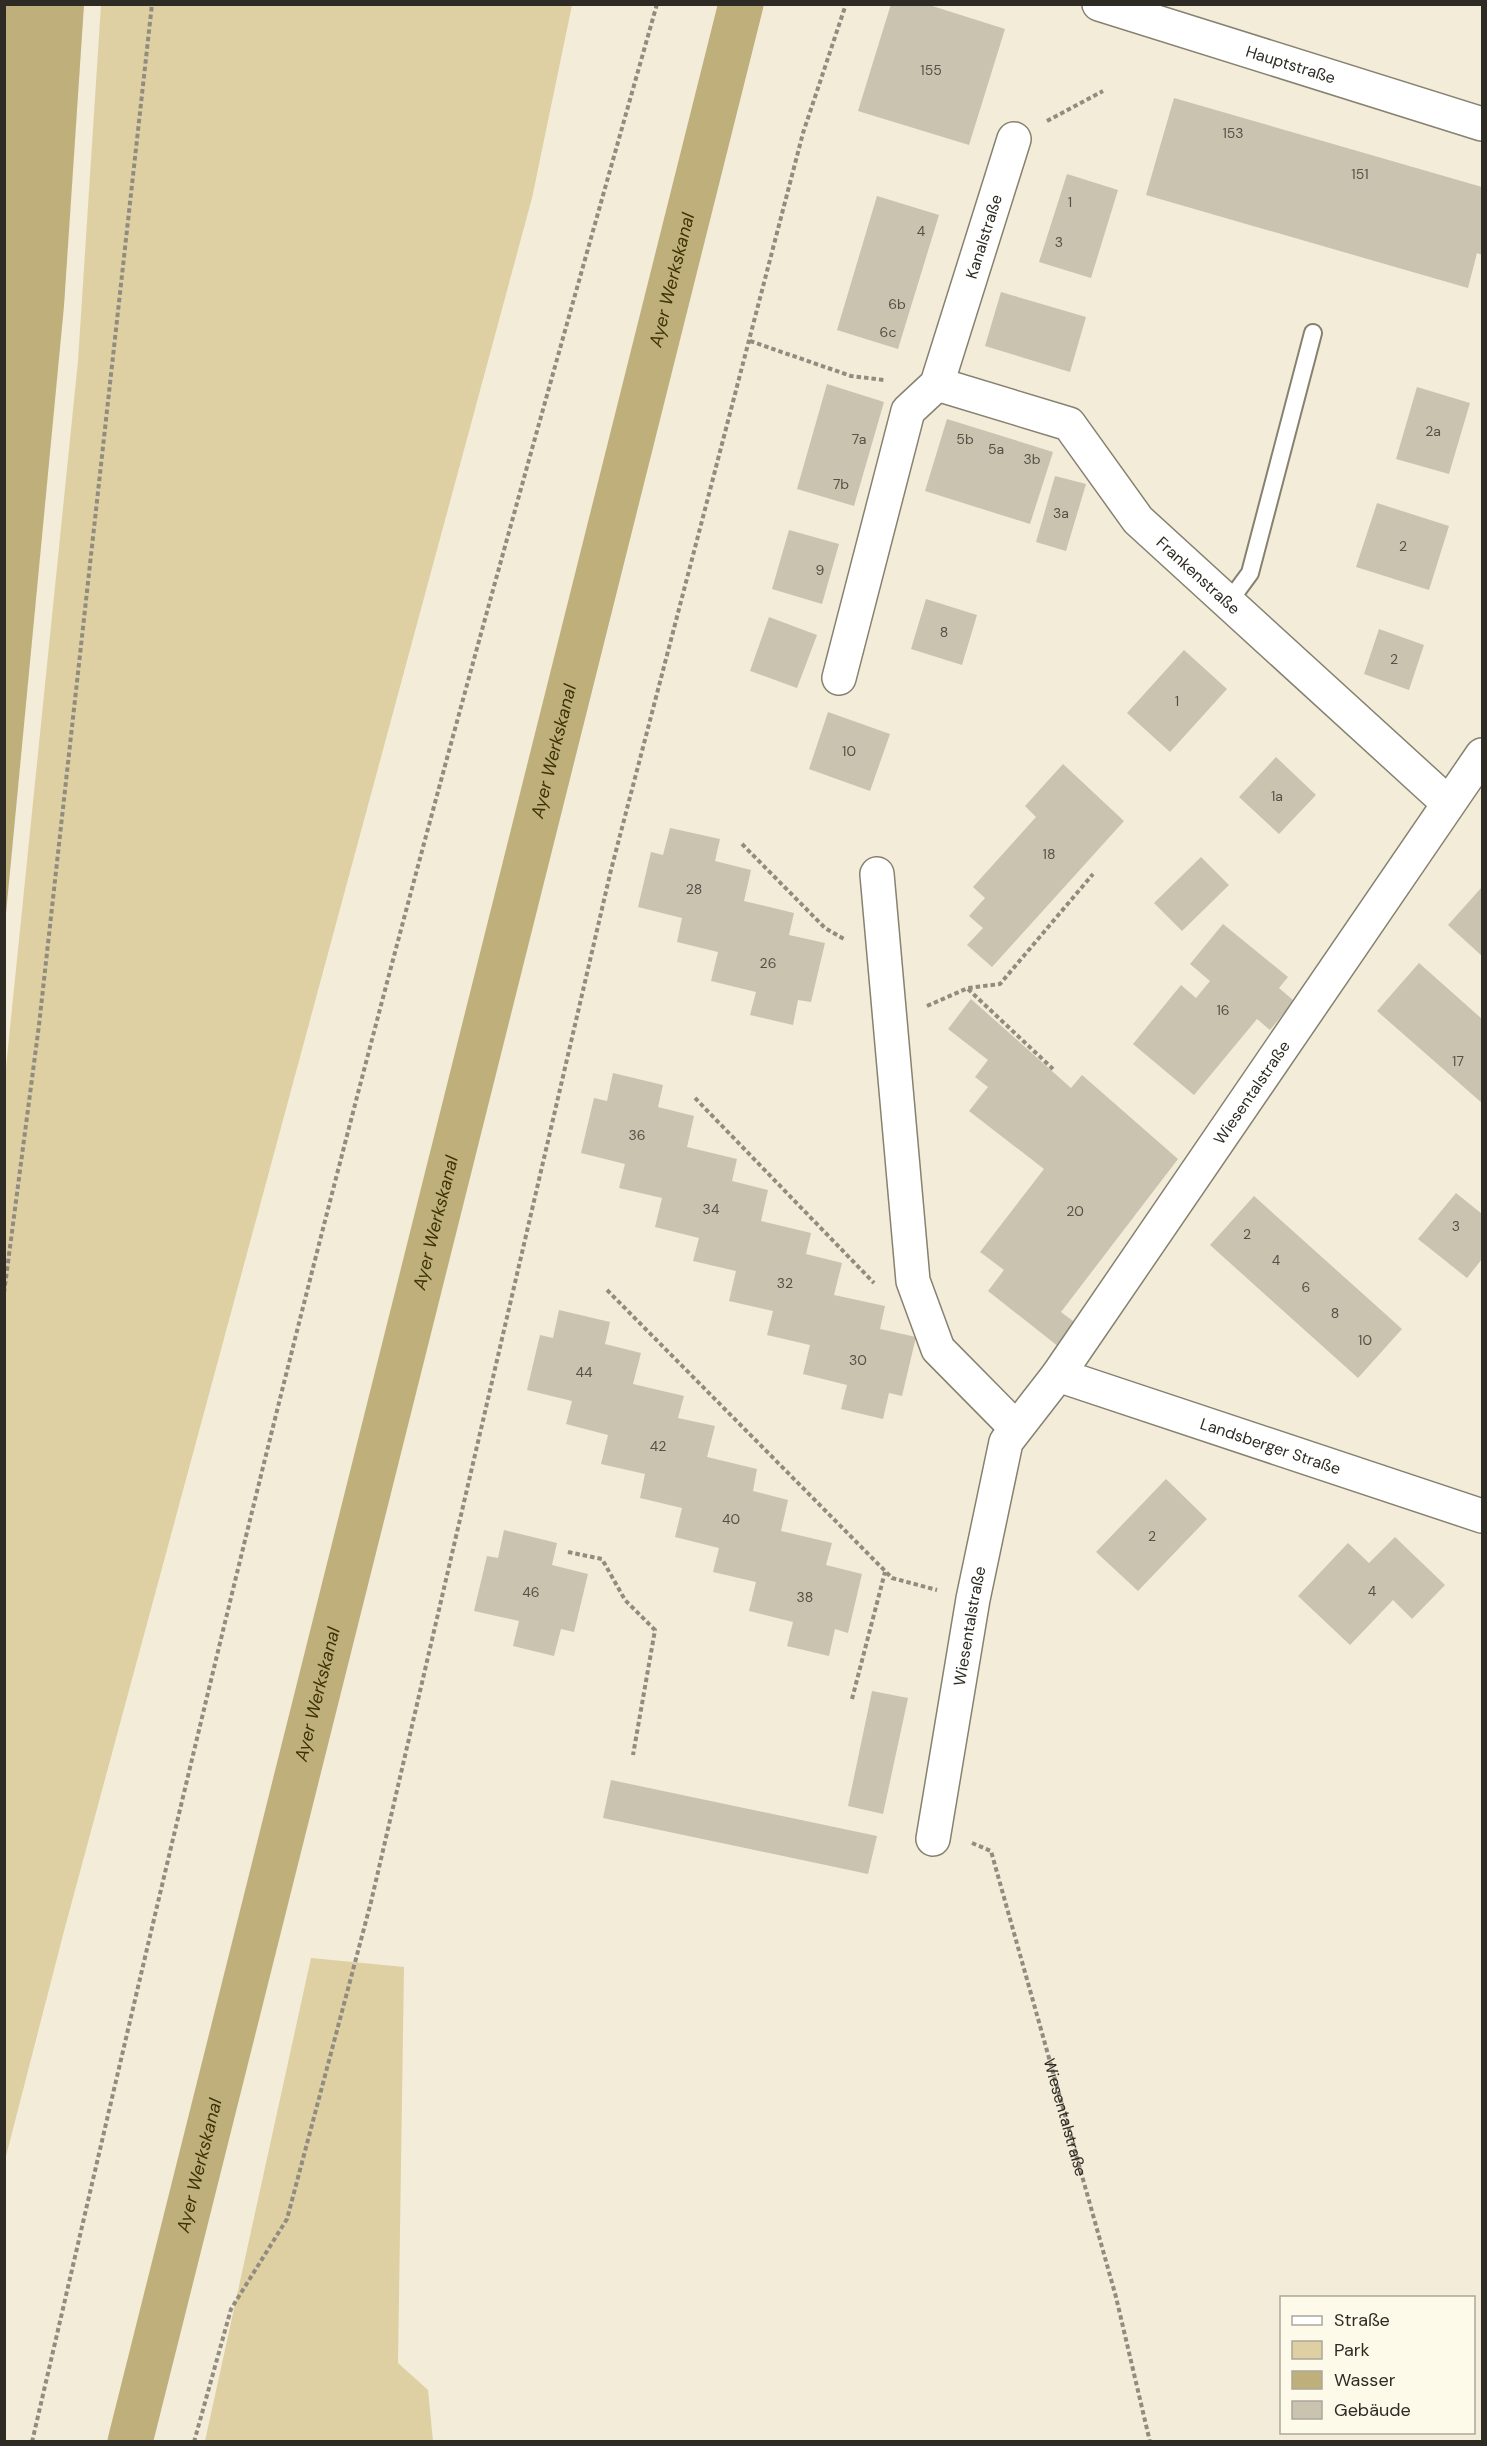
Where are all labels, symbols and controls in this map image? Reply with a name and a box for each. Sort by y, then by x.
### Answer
street label: Hauptstraße [1243,41,1338,88]
house number: 155 [920,61,942,79]
house number: 153 [1222,124,1244,142]
house number: 151 [1351,165,1369,183]
street label: Kanalstraße [961,192,1007,281]
house number: 1 [1068,193,1072,211]
water label: Ayer Werkskanal [643,209,700,350]
house number: 4 [917,222,926,240]
house number: 3 [1055,233,1063,251]
house number: 6b [888,295,906,313]
house number: 6c [880,323,896,341]
house number: 2a [1425,422,1441,440]
house number: 7a [852,430,866,448]
house number: 5b [956,430,974,448]
house number: 5a [988,440,1004,458]
house number: 3b [1023,450,1041,468]
house number: 7b [833,475,849,493]
house number: 3a [1053,504,1069,522]
street label: Frankenstraße [1152,532,1244,619]
house number: 2 [1399,537,1407,555]
house number: 9 [816,561,825,579]
house number: 8 [940,623,948,641]
house number: 2 [1390,650,1398,668]
water label: Ayer Werkskanal [525,681,582,822]
house number: 1 [1175,692,1179,710]
house number: 10 [842,742,856,760]
house number: 1a [1271,787,1283,805]
house number: 18 [1043,845,1055,863]
house number: 28 [686,880,702,898]
house number: 26 [760,954,776,972]
house number: 16 [1216,1001,1230,1019]
street label: Wiesentalstraße [1209,1037,1295,1149]
house number: 17 [1452,1052,1464,1070]
house number: 36 [628,1126,646,1144]
water label: Ayer Werkskanal [407,1152,464,1293]
house number: 34 [703,1200,720,1218]
house number: 20 [1066,1202,1084,1220]
house number: 3 [1452,1217,1460,1235]
house number: 2 [1243,1225,1251,1243]
house number: 4 [1272,1251,1281,1269]
house number: 32 [777,1274,793,1292]
house number: 6 [1302,1278,1310,1296]
house number: 8 [1331,1304,1339,1322]
house number: 10 [1358,1331,1372,1349]
house number: 30 [849,1351,867,1369]
house number: 44 [576,1363,593,1381]
street label: Landsberger Straße [1197,1413,1343,1479]
house number: 42 [650,1437,666,1455]
house number: 40 [722,1510,740,1528]
house number: 2 [1148,1527,1156,1545]
street label: Wiesentalstraße [949,1564,991,1688]
house number: 4 [1368,1582,1377,1600]
house number: 46 [522,1583,540,1601]
house number: 38 [797,1588,813,1606]
water label: Ayer Werkskanal [289,1624,346,1765]
street label: Wiesentalstraße [1039,2056,1092,2179]
water label: Ayer Werkskanal [171,2095,228,2236]
legend [1280,2296,1475,2434]
text: Straße [1334,2308,1390,2332]
text: Park [1334,2338,1370,2362]
text: Wasser [1334,2368,1396,2392]
text: Gebäude [1334,2398,1411,2422]

